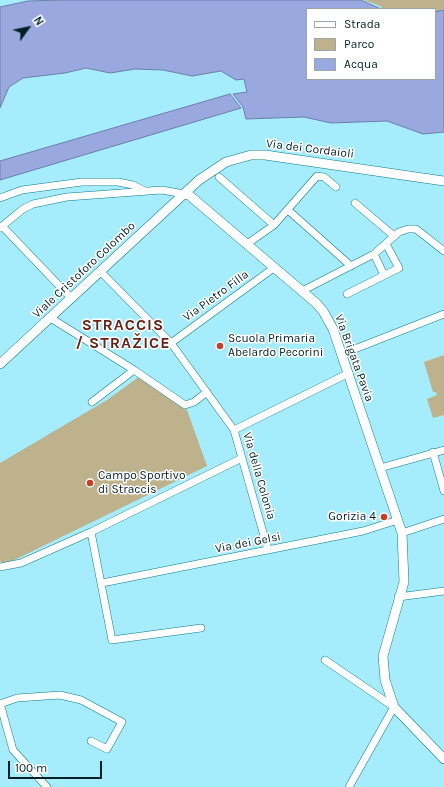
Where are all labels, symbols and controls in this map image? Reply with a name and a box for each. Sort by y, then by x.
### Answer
north arrow [8,8,48,48]
legend [306,8,436,80]
text: N [31,14,46,28]
text: Strada [344,17,380,31]
text: Parco [344,37,374,51]
text: Acqua [344,57,378,71]
street label: Via dei Cordaioli [265,136,355,162]
street label: Viale Cristoforo Colombo [30,219,138,321]
street label: Via Pietro Filla [180,267,252,325]
street label: Via Brigata Pavia [332,312,376,404]
district label: STRACCIS / STRAŽICE [75,315,171,353]
place label: Scuola Primaria Abelardo Pecorini [228,332,323,360]
marker: Scuola Primaria Abelardo Pecorini [215,341,225,351]
street label: Via della Colonia [240,431,278,521]
place label: Campo Sportivo di Straccis [98,469,185,497]
marker: Campo Sportivo di Straccis [85,478,95,488]
place label: Gorizia 4 [328,510,376,524]
marker: Gorizia 4 [379,512,389,522]
street label: Via dei Gelsi [214,530,282,556]
scale bar [10,753,104,779]
text: 100 m [15,761,47,775]

